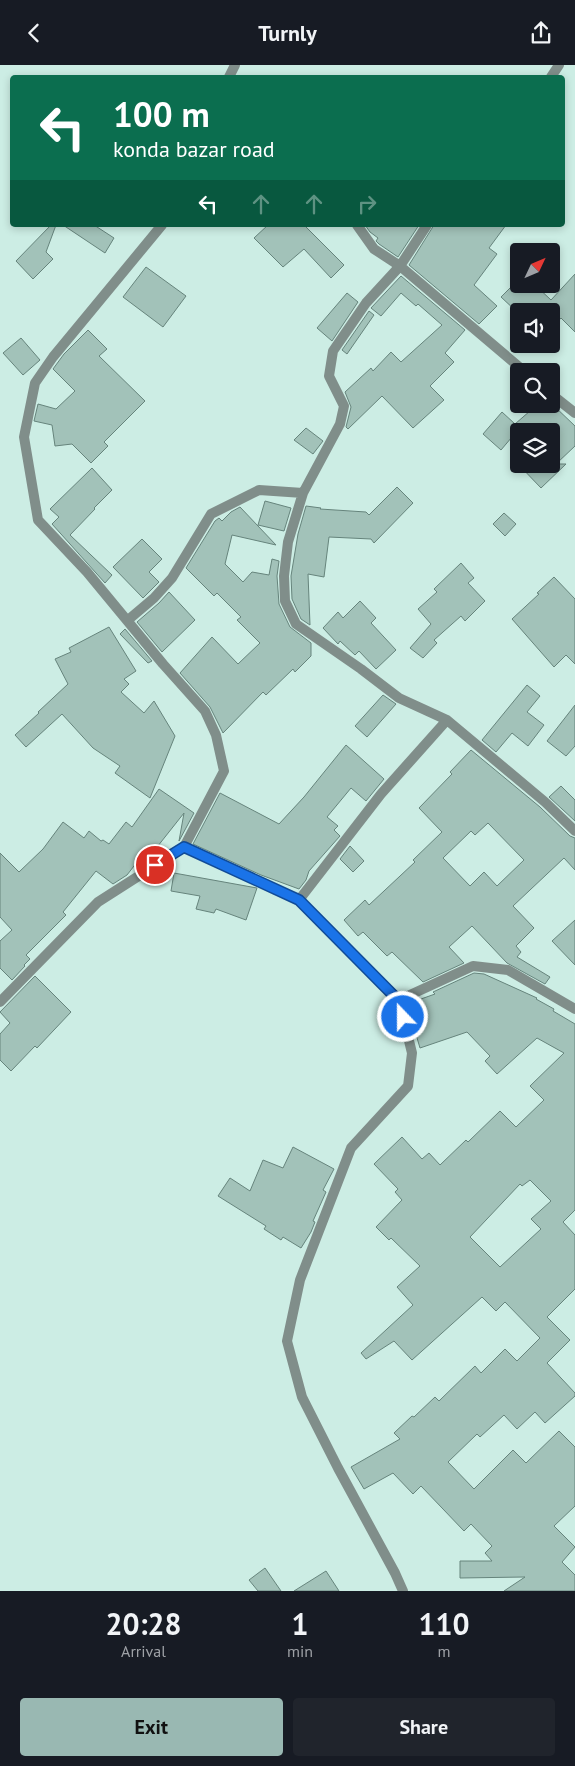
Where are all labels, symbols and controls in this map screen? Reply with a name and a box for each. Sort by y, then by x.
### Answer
icon: back [20,19,48,47]
text: Turnly [258,19,317,47]
icon: share [527,19,555,47]
text: 100 m [113,91,210,137]
icon: left [30,95,95,160]
text: konda bazar road [113,135,275,163]
icon: left [194,190,222,218]
icon: ahead [247,190,275,218]
icon: ahead [300,190,328,218]
icon: right [353,190,381,218]
north arrow [510,243,560,293]
map controls [510,243,560,473]
button: sound [510,303,560,353]
button: search [510,363,560,413]
button: layers [510,423,560,473]
pin [134,844,176,886]
icon: arrive [141,851,169,879]
position arrow [376,990,428,1042]
text: 20:28 [105,1604,182,1643]
text: 1 [292,1604,309,1643]
text: 110 [418,1604,470,1643]
text: Arrival [121,1641,166,1661]
text: min [287,1641,313,1661]
text: m [438,1641,451,1661]
button: Exit [20,1698,283,1756]
button: Share [293,1698,555,1756]

